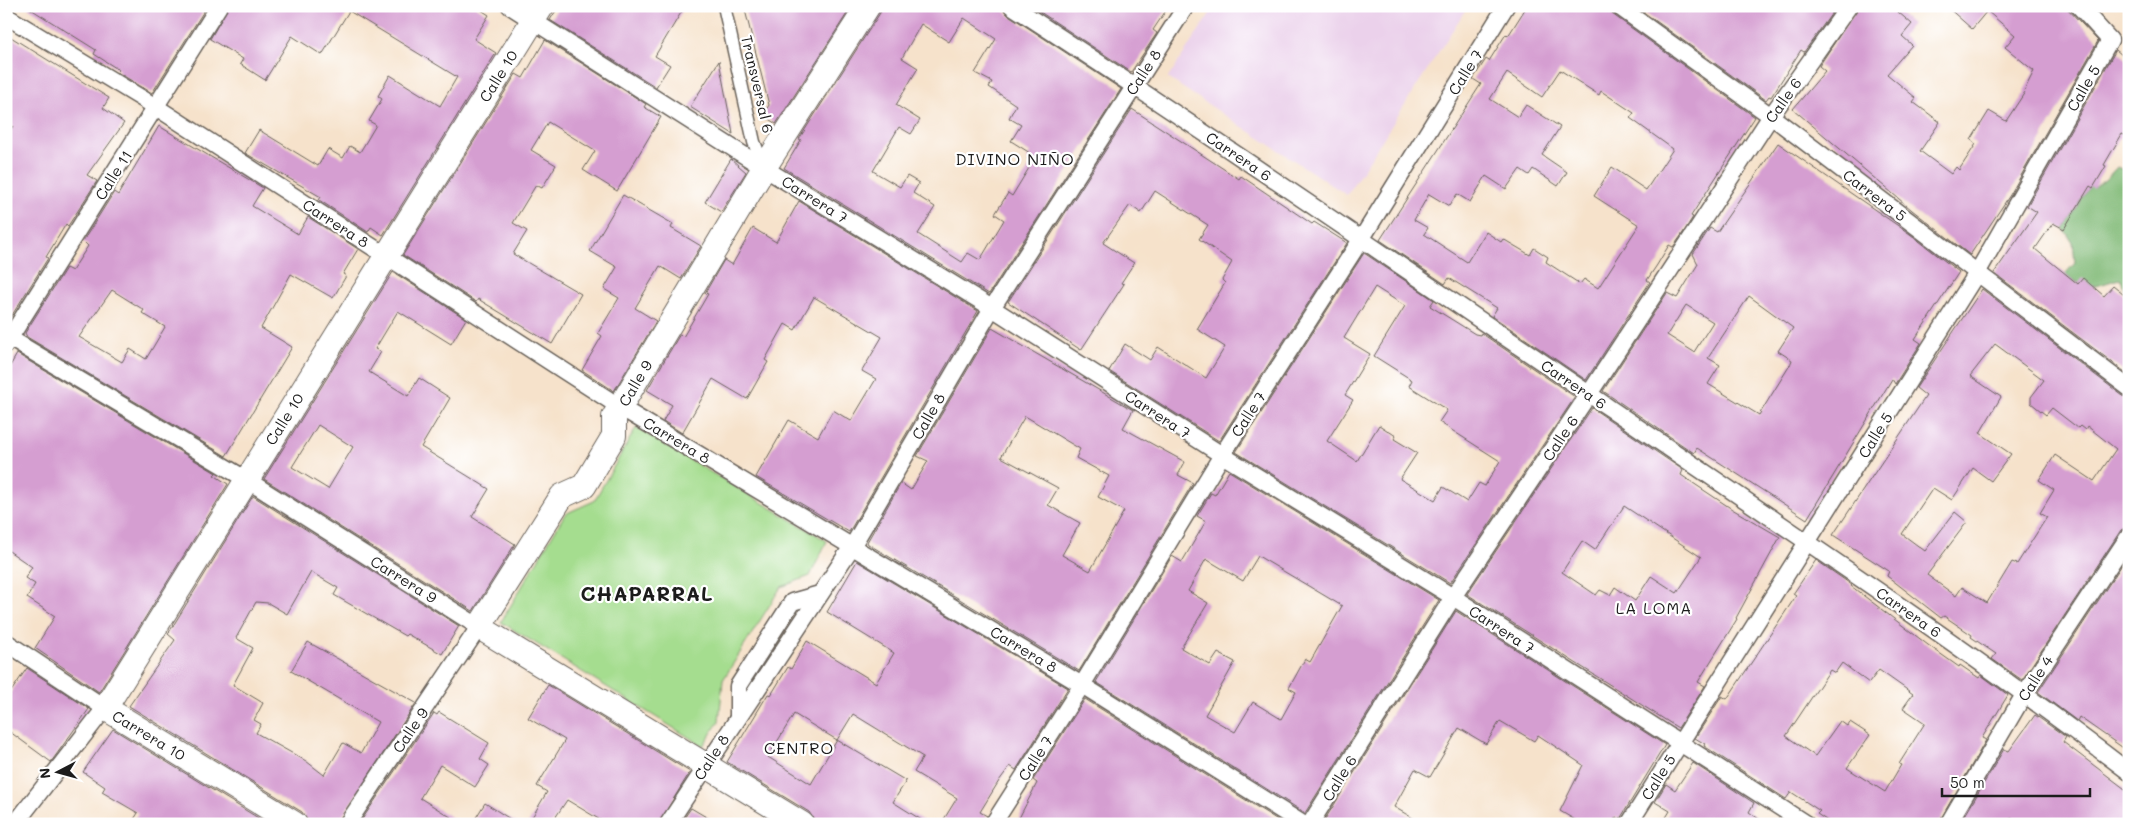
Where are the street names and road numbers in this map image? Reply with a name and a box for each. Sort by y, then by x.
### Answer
street label: Transversal 6 [737,33,779,135]
street label: Calle 8 [1121,45,1165,99]
street label: Calle 7 [1443,45,1487,99]
street label: Calle 10 [474,46,522,106]
street label: Calle 5 [2062,61,2104,115]
street label: Calle 6 [1760,73,1806,127]
street label: Carrera 6 [1202,127,1276,185]
street label: Calle 11 [90,146,136,204]
street label: Carrera 5 [1839,164,1911,226]
street label: Carrera 7 [778,171,852,227]
street label: Carrera 8 [299,194,373,252]
street label: Carrera 6 [1537,355,1611,413]
street label: Calle 9 [613,356,657,410]
street label: Carrera 7 [1121,385,1195,443]
street label: Calle 7 [1226,388,1270,440]
street label: Calle 10 [260,389,308,449]
street label: Calle 8 [907,389,949,443]
street label: Calle 5 [1853,408,1897,462]
street label: Calle 6 [1538,411,1582,465]
street label: Carrera 8 [640,412,714,468]
street label: Carrera 9 [367,551,441,607]
street label: Carrera 6 [1872,582,1946,642]
street label: Carrera 7 [1465,600,1539,658]
street label: Carrera 8 [987,621,1061,677]
street label: Calle 4 [2013,651,2057,705]
street label: Calle 9 [388,703,432,757]
street label: Carrera 10 [109,705,189,765]
street label: Calle 8 [689,730,733,784]
street label: Calle 7 [1013,732,1057,784]
street label: Calle 5 [1636,750,1680,804]
street label: Calle 6 [1317,751,1361,805]

